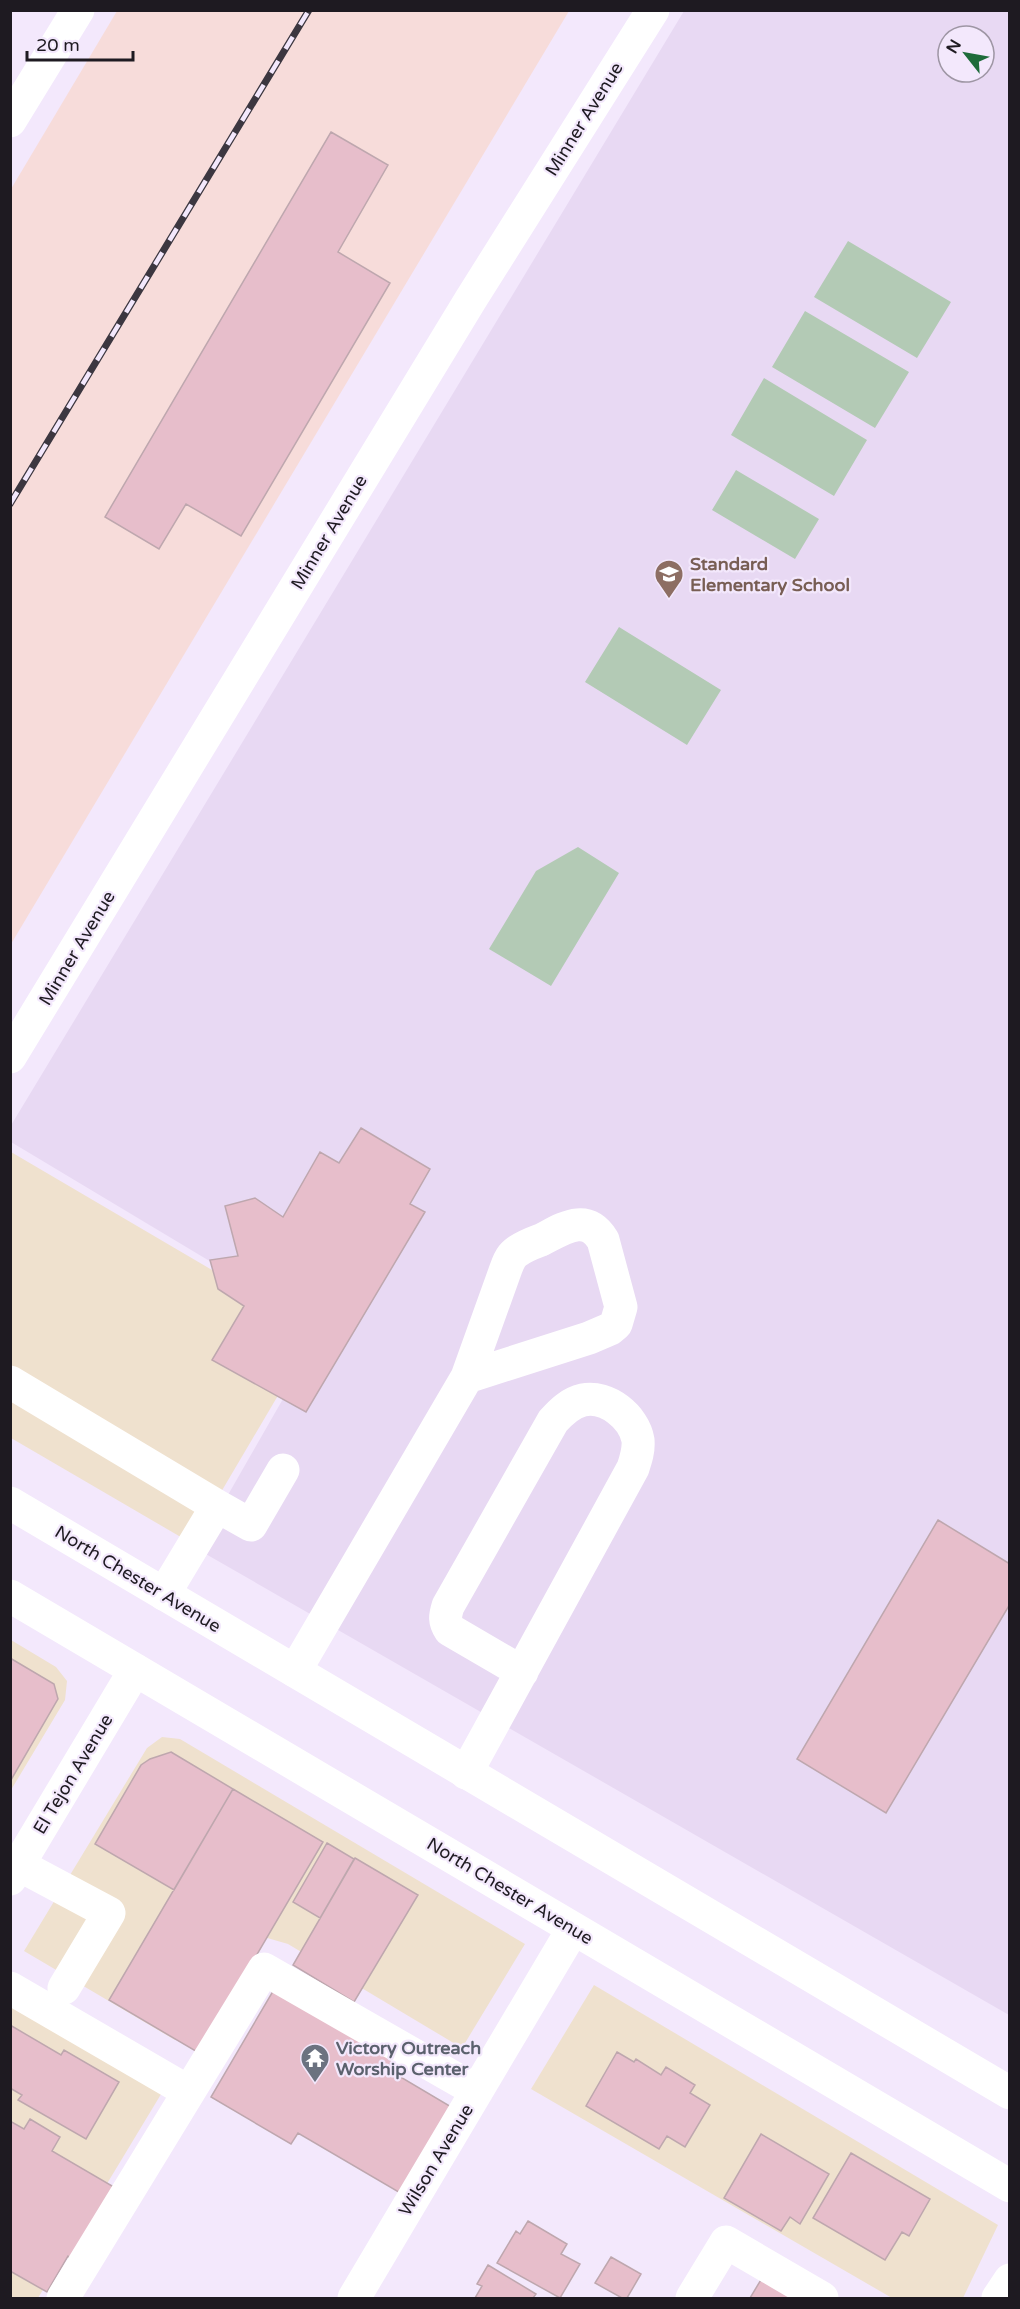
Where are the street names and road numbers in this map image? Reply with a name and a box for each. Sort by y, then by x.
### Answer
street label: Minner Avenue [540,58,628,180]
street label: Minner Avenue [286,471,372,593]
street label: Minner Avenue [34,887,120,1009]
street label: North Chester Avenue [51,1521,225,1637]
street label: El Tejon Avenue [28,1710,118,1838]
street label: North Chester Avenue [423,1833,597,1949]
street label: Wilson Avenue [394,2100,478,2220]

